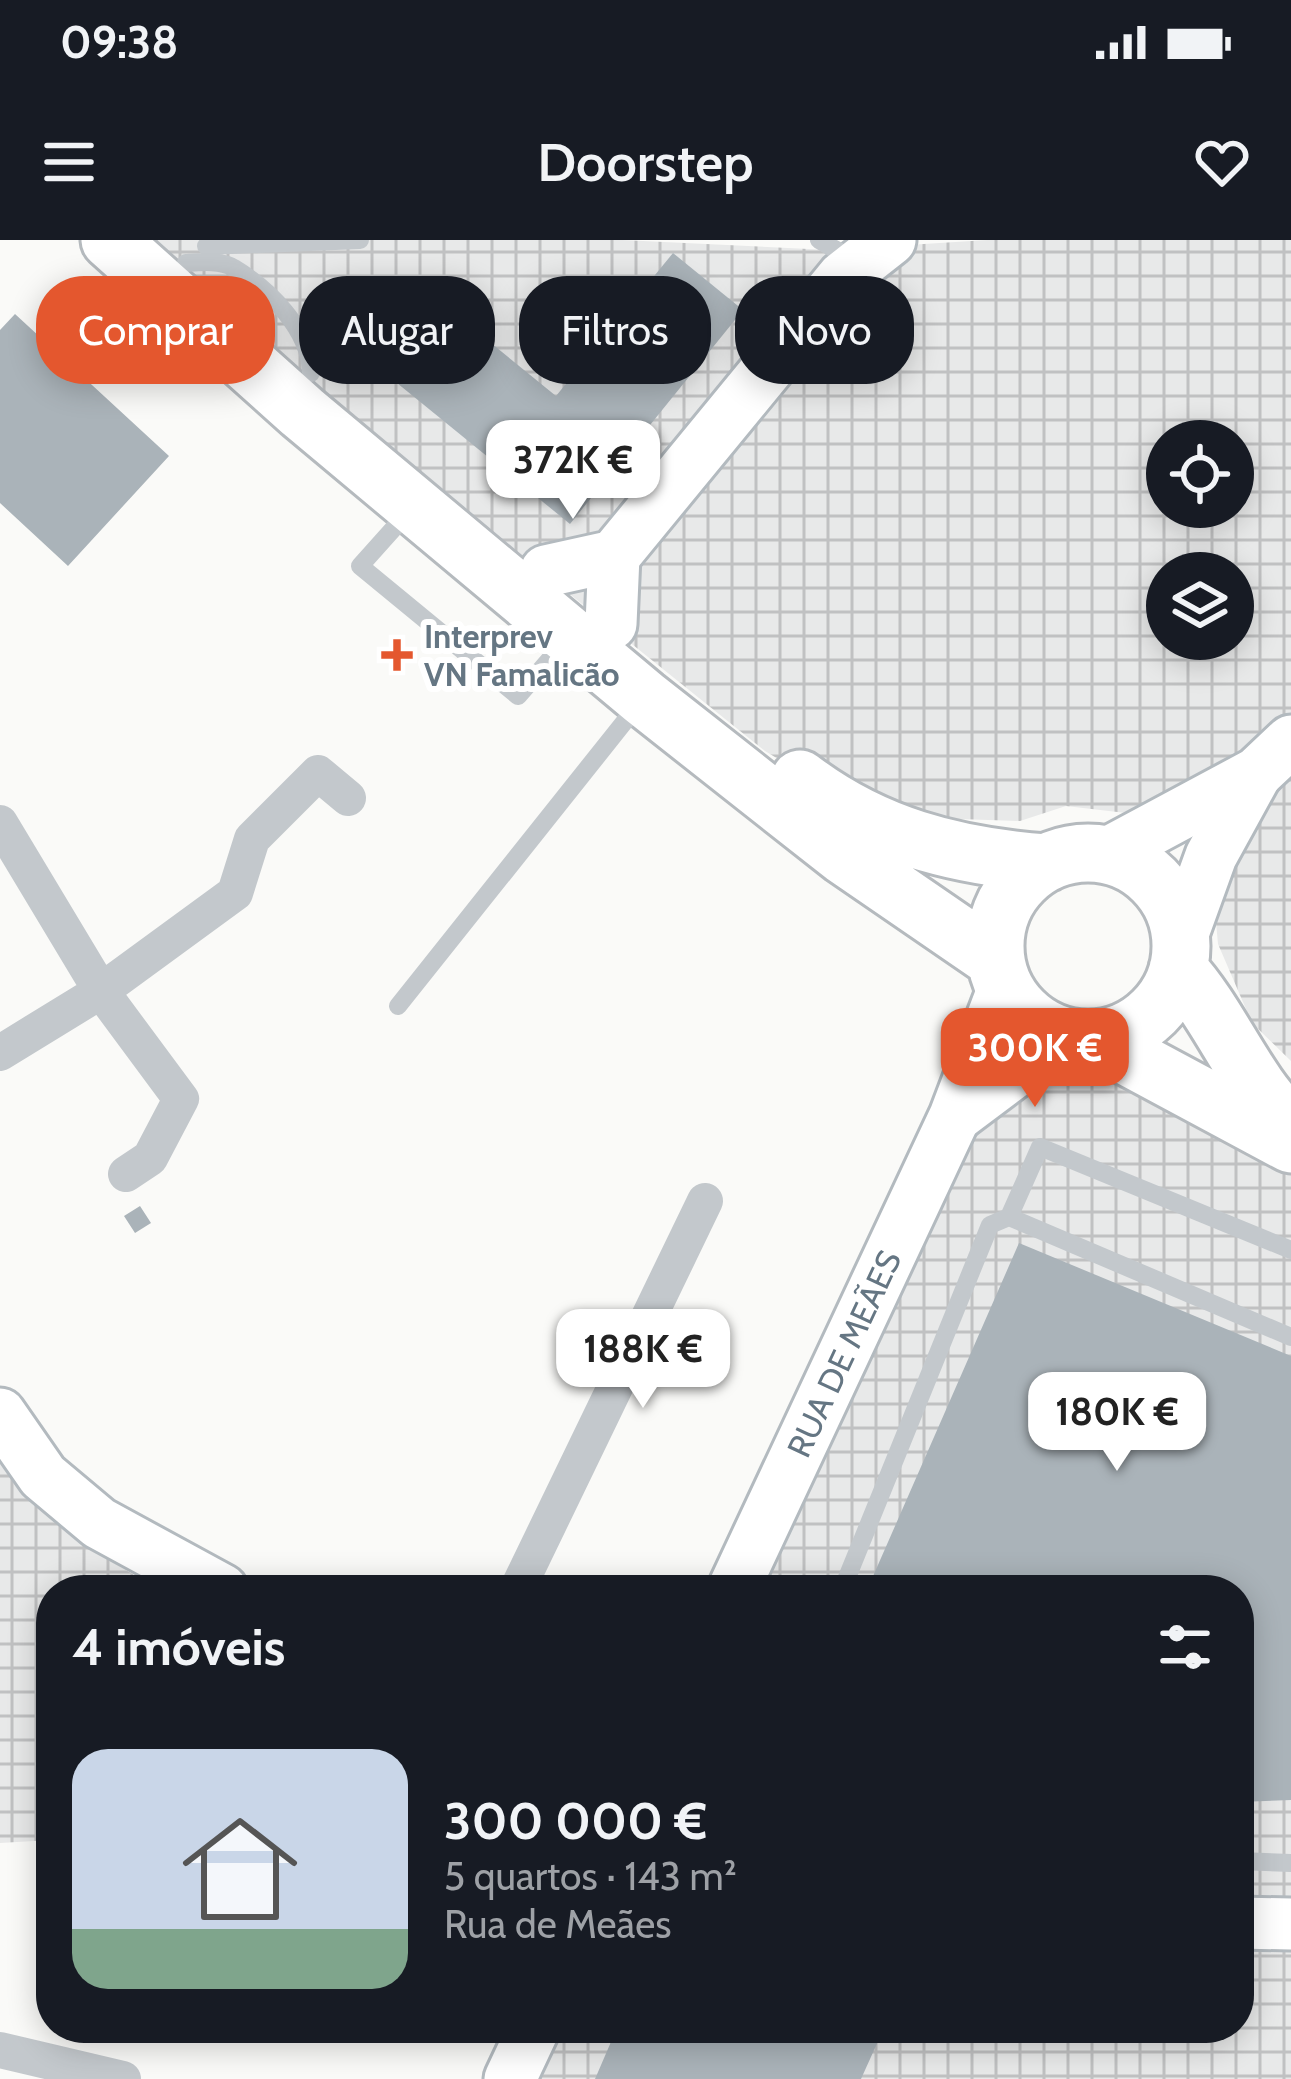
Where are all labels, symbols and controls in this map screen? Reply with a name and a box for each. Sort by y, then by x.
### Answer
text: 09:38 [60,15,179,69]
icon: menu [36,129,102,195]
text: Doorstep [537,129,754,195]
icon: heart [1189,129,1255,195]
chip: Comprar [36,276,275,384]
chip: Alugar [299,276,495,384]
chip: Filtros [519,276,711,384]
chip: Novo [735,276,914,384]
pin: 372K € [475,420,671,522]
map controls [1146,420,1254,660]
button: locate [1146,420,1254,528]
text: 372K € [513,435,633,483]
button: layers [1146,552,1254,660]
place label: Interprev VN Famalicão [424,616,620,694]
marker: Interprev VN Famalicão [381,639,413,671]
pin: 300K € [937,1008,1133,1110]
text: 300K € [968,1023,1102,1071]
street label: RUA DE MEÃES [778,1244,909,1463]
pin: 188K € [545,1309,741,1411]
text: 188K € [583,1324,703,1372]
pin: 180K € [1019,1372,1215,1474]
text: 180K € [1055,1387,1179,1435]
icon: filters [1152,1614,1218,1680]
text: 4 imóveis [72,1616,285,1678]
text: 300 000 € [444,1790,707,1852]
icon: home [168,1797,312,1941]
text: 5 quartos · 143 m² [444,1852,737,1900]
text: Rua de Meães [444,1900,671,1948]

